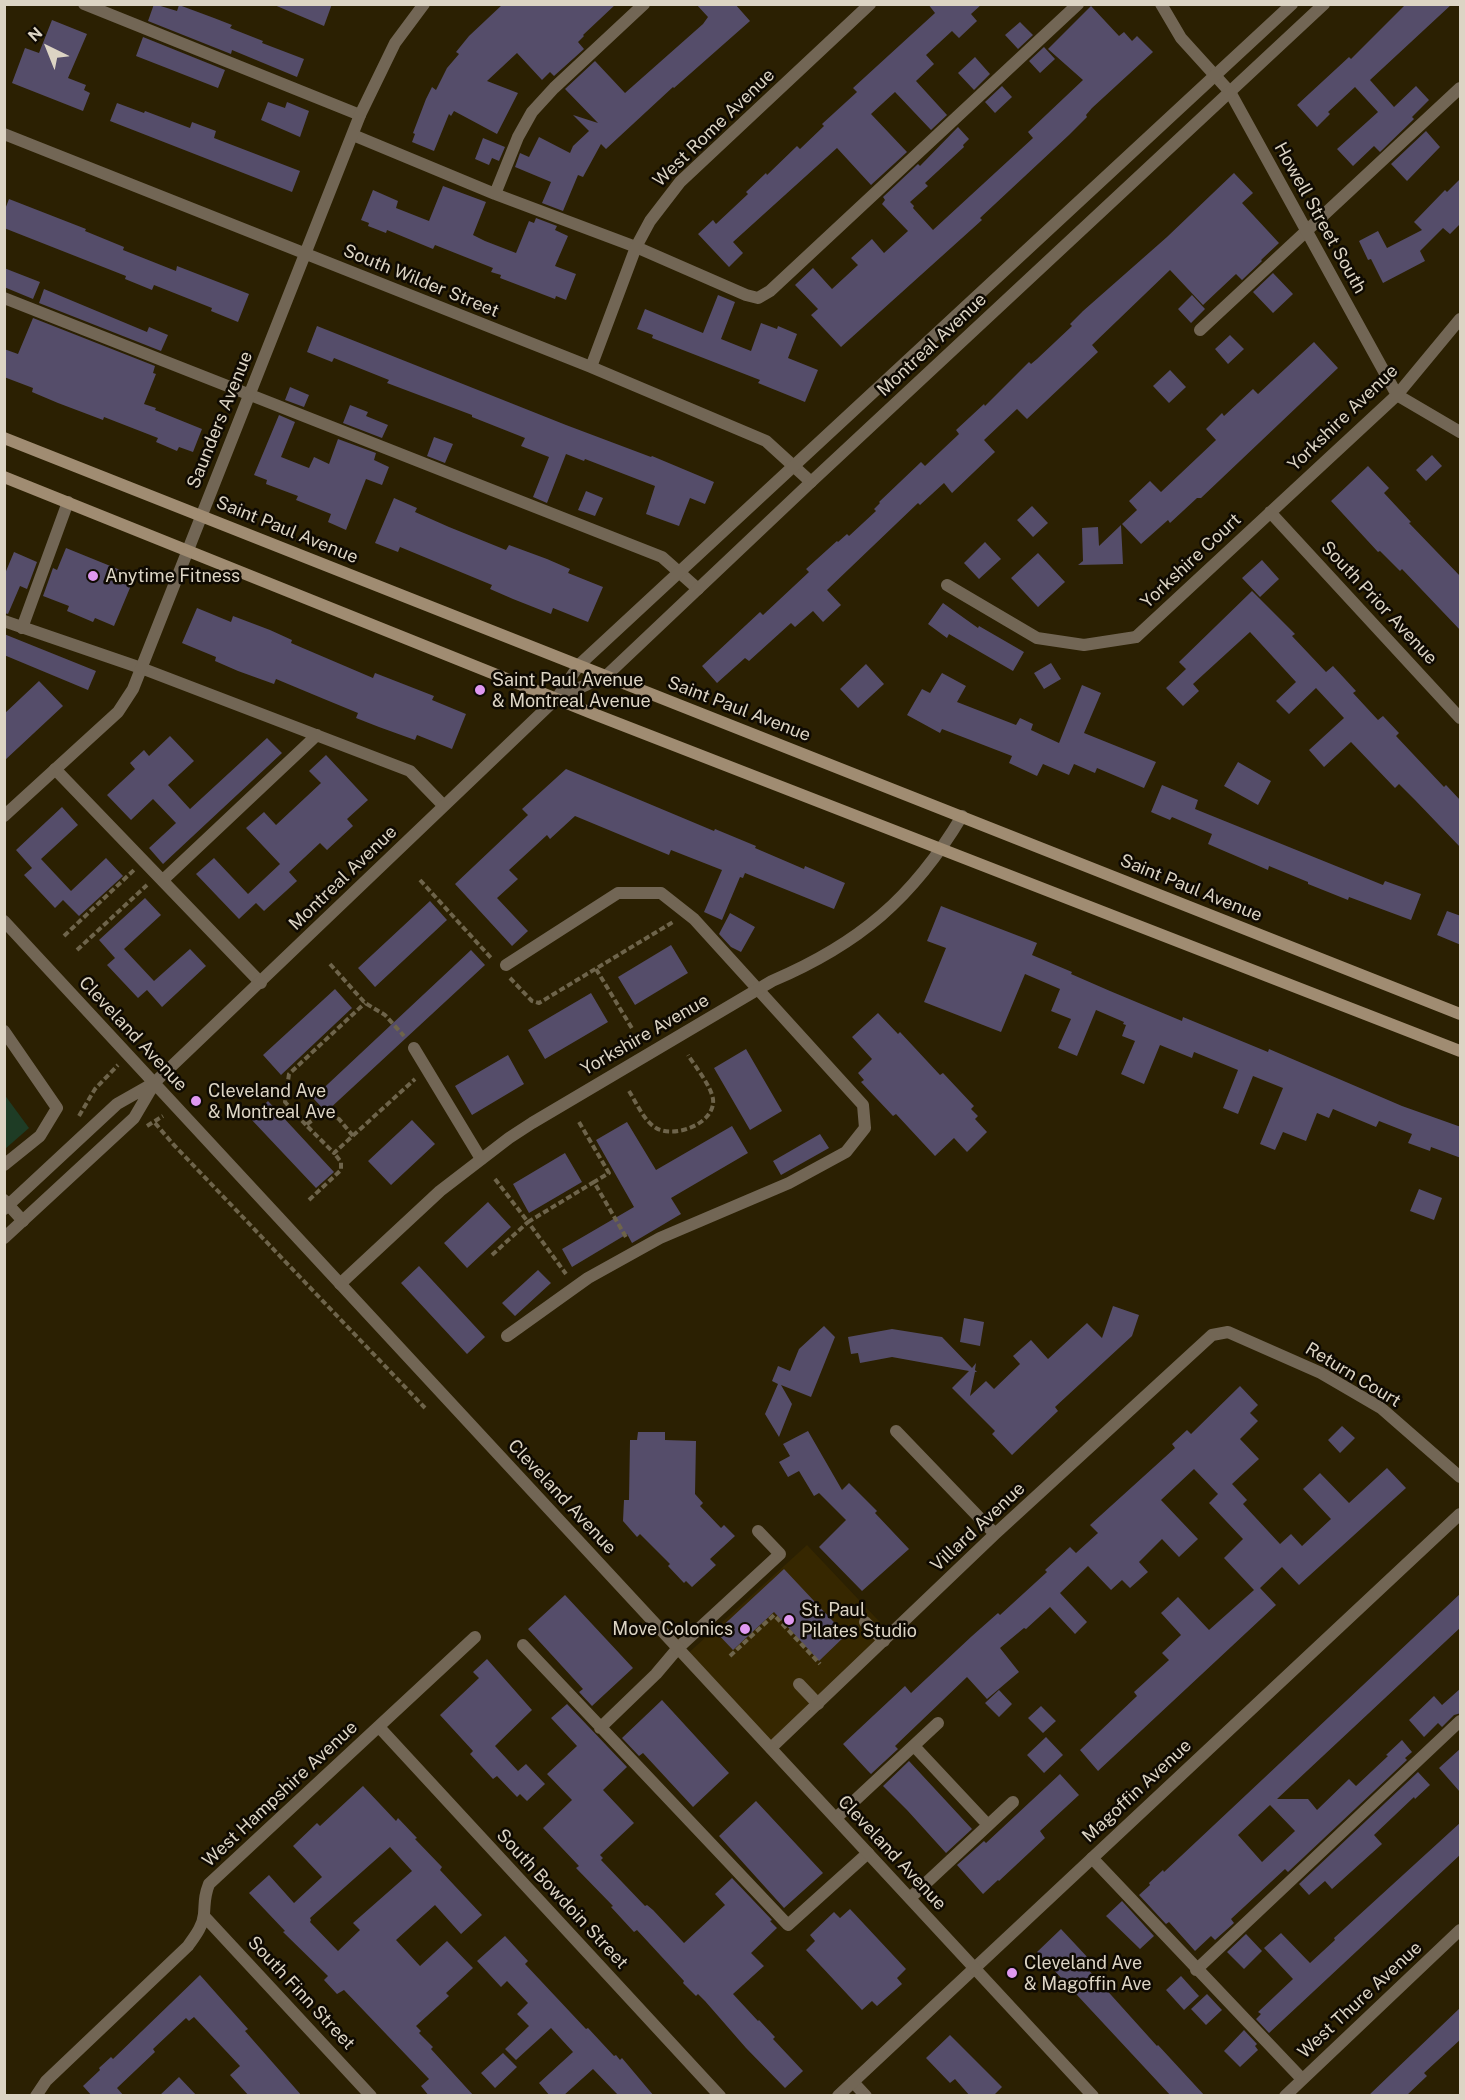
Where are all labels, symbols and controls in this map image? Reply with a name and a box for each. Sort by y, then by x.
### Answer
north arrow [18,18,78,78]
text: N [24,23,46,46]
street label: West Rome Avenue [649,64,779,192]
street label: Howell Street South [1269,139,1371,297]
street label: South Wilder Street [340,240,502,322]
street label: Montreal Avenue [873,289,991,401]
street label: Saunders Avenue [183,348,257,492]
street label: Yorkshire Avenue [1284,360,1402,476]
street label: Saint Paul Avenue [213,492,361,568]
street label: Yorkshire Court [1136,509,1246,613]
street label: South Prior Avenue [1316,537,1442,669]
place label: Anytime Fitness [105,565,240,587]
marker: Anytime Fitness [86,569,100,583]
place label: Saint Paul Avenue & Montreal Avenue [492,669,651,712]
street label: Saint Paul Avenue [664,672,814,746]
marker: Saint Paul Avenue & Montreal Avenue [473,683,487,697]
street label: Montreal Avenue [285,821,401,935]
street label: Saint Paul Avenue [1117,850,1265,926]
street label: Cleveland Avenue [74,972,192,1096]
street label: Yorkshire Avenue [577,990,713,1080]
place label: Cleveland Ave & Montreal Ave [208,1080,336,1122]
marker: Cleveland Ave & Montreal Ave [189,1094,203,1108]
street label: Return Court [1301,1338,1405,1412]
street label: Cleveland Avenue [503,1435,621,1559]
street label: Villard Avenue [926,1478,1030,1576]
place label: St. Paul Pilates Studio [801,1599,917,1642]
marker: St. Paul Pilates Studio [782,1613,796,1627]
place label: Move Colonics [612,1618,733,1640]
marker: Move Colonics [738,1622,752,1636]
street label: West Hampshire Avenue [198,1717,362,1871]
street label: Magoffin Avenue [1078,1735,1196,1847]
street label: Cleveland Avenue [833,1791,951,1915]
street label: South Bowdoin Street [492,1825,632,1973]
street label: South Finn Street [243,1932,359,2054]
street label: West Thure Avenue [1294,1937,1426,2063]
place label: Cleveland Ave & Magoffin Ave [1024,1952,1152,1994]
marker: Cleveland Ave & Magoffin Ave [1005,1966,1019,1980]

